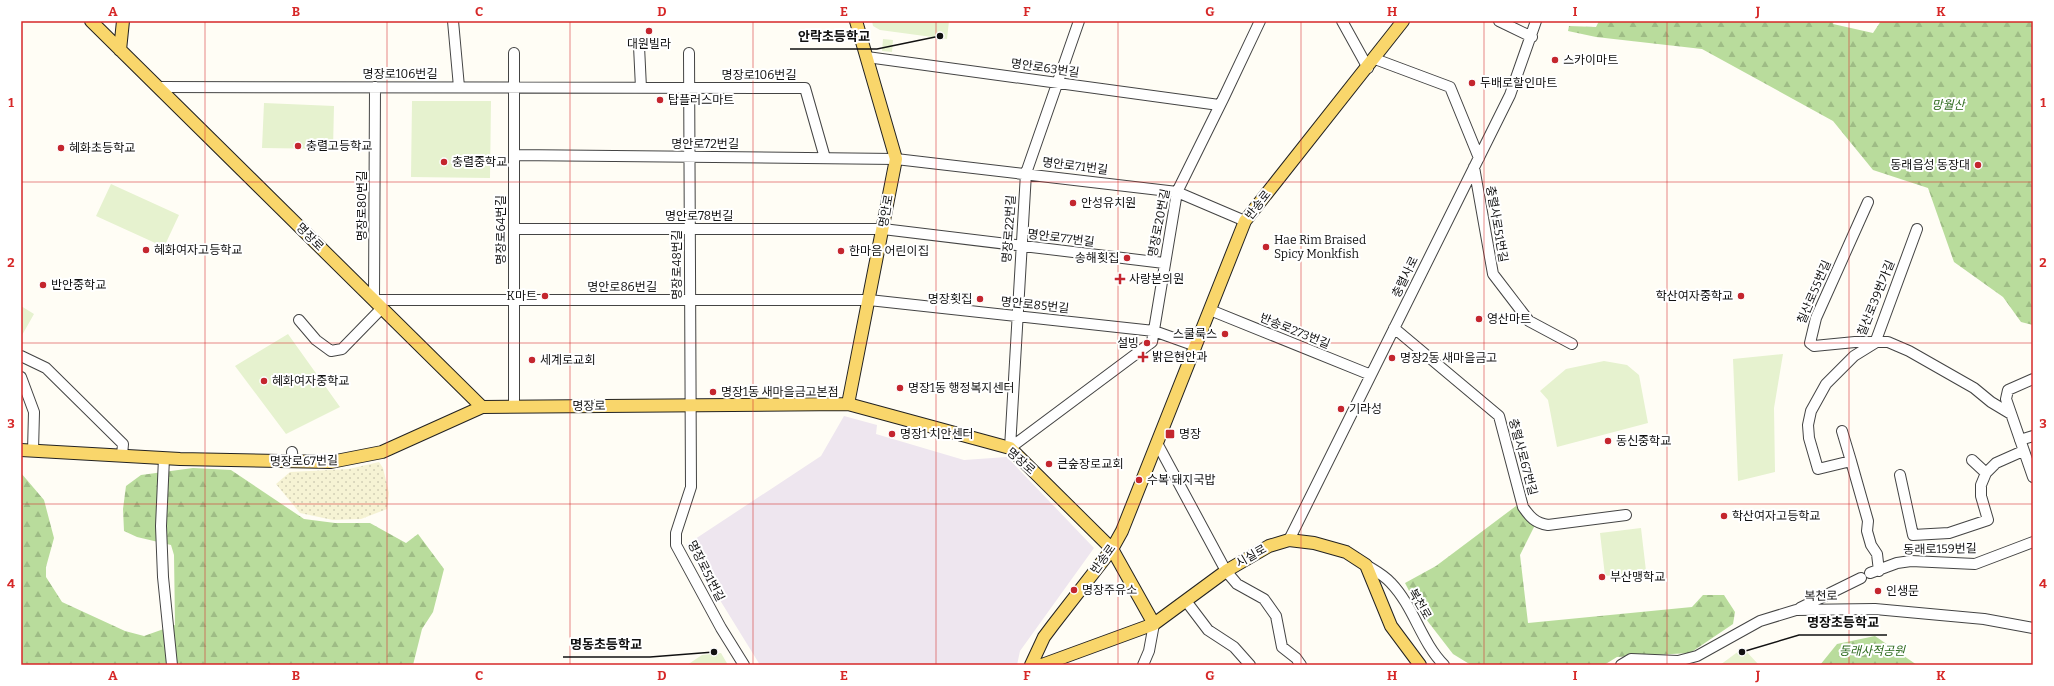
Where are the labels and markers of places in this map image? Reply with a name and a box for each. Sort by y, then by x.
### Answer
callout: 안락초등학교 [790,24,877,49]
marker: 대원빌라 [644,26,654,36]
place label: 대원빌라 [627,37,671,51]
place label: 스카이마트 [1563,53,1618,67]
marker: 스카이마트 [1550,55,1560,65]
place label: 두배로할인마트 [1480,76,1557,90]
marker: 두배로할인마트 [1467,78,1477,88]
place label: 탑플러스마트 [668,93,734,107]
marker: 탑플러스마트 [655,95,665,105]
place label: 충렬고등학교 [306,139,372,153]
place label: 혜화초등학교 [69,141,135,155]
marker: 충렬고등학교 [293,141,303,151]
marker: 혜화초등학교 [56,143,66,153]
place label: 충렬중학교 [452,155,507,169]
marker: 충렬중학교 [439,157,449,167]
place label: 동래읍성 동장대 [1890,158,1970,172]
marker: 동래읍성 동장대 [1973,160,1983,170]
place label: 안성유치원 [1081,196,1136,210]
marker: 안성유치원 [1068,198,1078,208]
place label: Hae Rim Braised Spicy Monkfish [1274,233,1366,261]
marker: Hae Rim Braised Spicy Monkfish [1261,242,1271,252]
place label: 혜화여자고등학교 [154,243,242,257]
place label: 한마음 어린이집 [849,244,929,258]
marker: 혜화여자고등학교 [141,245,151,255]
marker: 한마음 어린이집 [836,246,846,256]
place label: 송해횟집 [1075,251,1119,265]
marker: 송해횟집 [1122,253,1132,263]
place label: 사랑본의원 [1129,272,1184,286]
marker: 사랑본의원 [1114,273,1126,285]
place label: 반안중학교 [51,278,106,292]
marker: 반안중학교 [38,280,48,290]
place label: K마트 [506,289,537,303]
place label: 학산여자중학교 [1656,289,1733,303]
marker: K마트 [540,291,550,301]
marker: 학산여자중학교 [1736,291,1746,301]
place label: 명장횟집 [928,292,972,306]
marker: 명장횟집 [975,294,985,304]
place label: 영산마트 [1487,312,1531,326]
marker: 영산마트 [1474,314,1484,324]
place label: 스쿨룩스 [1173,327,1217,341]
marker: 스쿨룩스 [1220,329,1230,339]
place label: 설빙 [1117,336,1139,350]
marker: 설빙 [1142,338,1152,348]
place label: 밝은현안과 [1152,350,1207,364]
marker: 밝은현안과 [1137,351,1149,363]
place label: 명장2동 새마을금고 [1400,351,1497,365]
place label: 세계로교회 [540,353,595,367]
marker: 명장2동 새마을금고 [1387,353,1397,363]
marker: 세계로교회 [527,355,537,365]
place label: 혜화여자중학교 [272,374,349,388]
marker: 혜화여자중학교 [259,376,269,386]
place label: 명장1동 행정복지센터 [908,381,1015,395]
marker: 명장1동 행정복지센터 [895,383,905,393]
place label: 명장1동 새마을금고본점 [721,385,839,399]
marker: 명장1동 새마을금고본점 [708,387,718,397]
place label: 기라성 [1349,402,1382,416]
marker: 기라성 [1336,404,1346,414]
place label: 명장1 치안센터 [900,427,974,441]
place label: 명장 [1179,427,1201,441]
marker: 명장 [1164,428,1176,440]
marker: 명장1 치안센터 [887,429,897,439]
place label: 동신중학교 [1616,434,1671,448]
marker: 동신중학교 [1603,436,1613,446]
place label: 큰숲장로교회 [1057,457,1123,471]
marker: 큰숲장로교회 [1044,459,1054,469]
place label: 수복 돼지국밥 [1147,473,1216,487]
marker: 수복 돼지국밥 [1134,475,1144,485]
place label: 학산여자고등학교 [1732,509,1820,523]
marker: 학산여자고등학교 [1719,511,1729,521]
place label: 부산맹학교 [1610,570,1665,584]
marker: 부산맹학교 [1597,572,1607,582]
place label: 명장주유소 [1082,583,1137,597]
place label: 인생문 [1886,584,1919,598]
marker: 명장주유소 [1069,585,1079,595]
marker: 인생문 [1873,586,1883,596]
callout: 명장초등학교 [1799,610,1887,635]
callout: 명동초등학교 [563,632,650,657]

